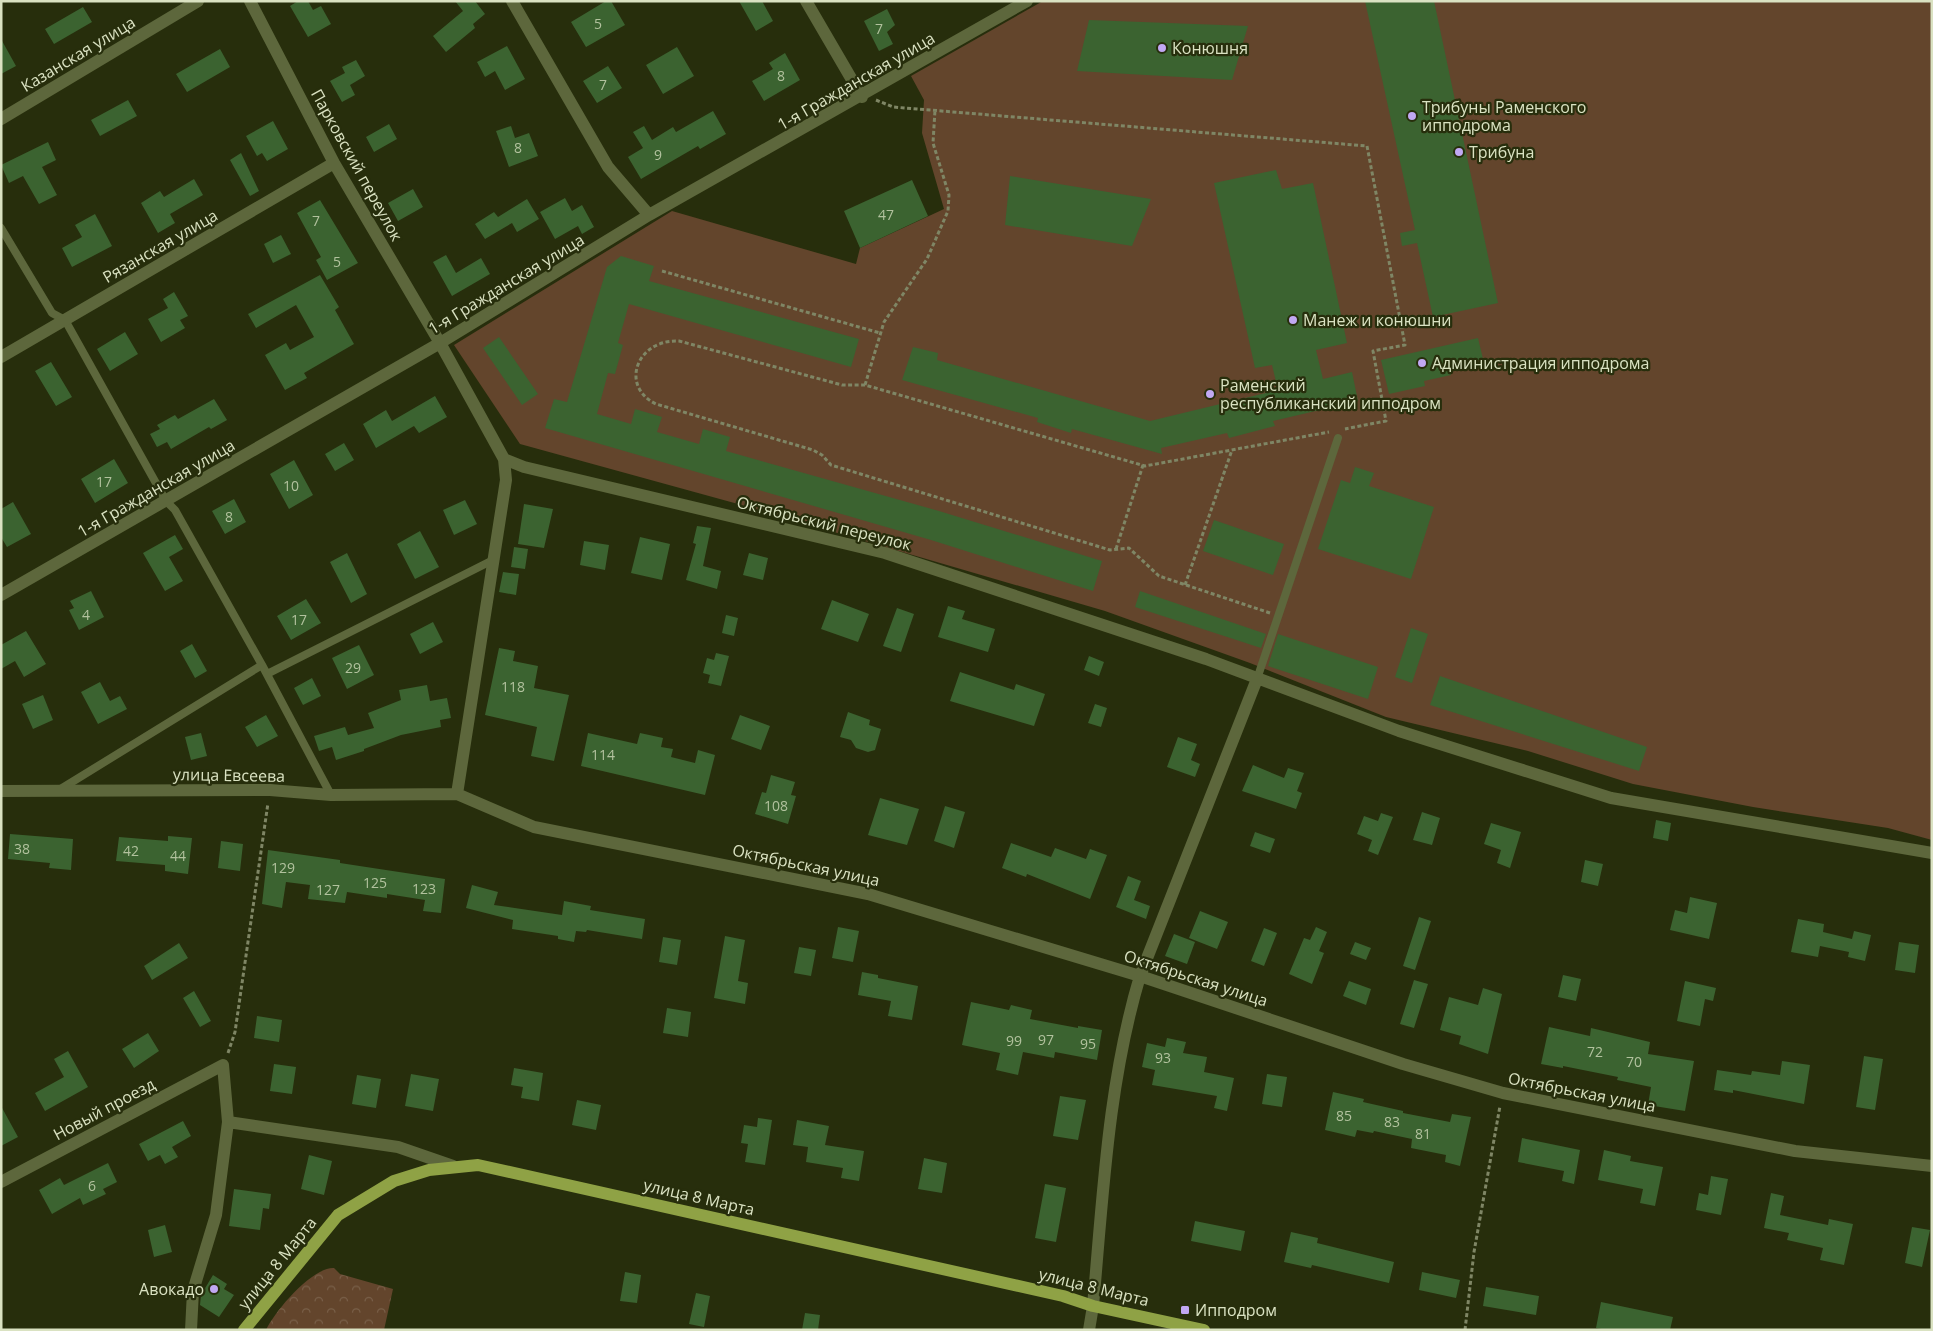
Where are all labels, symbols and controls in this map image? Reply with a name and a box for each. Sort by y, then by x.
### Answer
street label: Казанская улица [17,11,139,97]
house number: 5 [594,14,602,33]
house number: 7 [875,19,883,38]
street label: 1-я Гражданская улица [773,27,939,135]
place label: Конюшня [1172,37,1248,59]
marker: Конюшня [1156,42,1168,54]
house number: 8 [777,66,785,85]
house number: 7 [599,75,607,94]
street label: Парковский переулок [306,85,408,246]
place label: Трибуны Раменского ипподрома [1422,96,1586,136]
marker: Трибуны Раменского ипподрома [1406,110,1418,122]
house number: 8 [514,138,522,157]
place label: Трибуна [1469,141,1534,163]
house number: 9 [654,145,662,164]
marker: Трибуна [1453,146,1465,158]
street label: Рязанская улица [98,204,222,288]
house number: 47 [878,205,894,224]
house number: 7 [312,211,320,230]
street label: 1-я Гражданская улица [424,229,588,339]
house number: 5 [333,252,341,271]
place label: Манеж и конюшни [1303,309,1451,331]
marker: Манеж и конюшни [1287,314,1299,326]
place label: Администрация ипподрома [1432,352,1649,374]
marker: Администрация ипподрома [1416,357,1428,369]
place label: Раменский республиканский ипподром [1220,374,1441,414]
marker: Раменский республиканский ипподром [1204,388,1216,400]
street label: 1-я Гражданская улица [73,434,239,542]
house number: 17 [96,472,112,491]
house number: 10 [283,476,299,495]
street label: Октябрьский переулок [734,491,914,556]
house number: 8 [225,507,233,526]
house number: 4 [82,605,90,624]
house number: 17 [291,610,307,629]
house number: 29 [345,658,361,677]
house number: 118 [501,677,525,696]
house number: 114 [591,745,615,764]
street label: улица Евсеева [173,763,285,787]
house number: 108 [764,796,788,815]
house number: 38 [14,839,30,858]
street label: Октябрьская улица [730,839,882,891]
house number: 42 [123,841,139,860]
house number: 44 [170,846,186,865]
house number: 129 [271,858,295,877]
house number: 125 [363,873,387,892]
house number: 123 [412,879,436,898]
house number: 127 [316,880,340,899]
street label: Октябрьская улица [1121,944,1271,1012]
house number: 97 [1038,1030,1054,1049]
house number: 99 [1006,1031,1022,1050]
house number: 95 [1080,1034,1096,1053]
house number: 72 [1587,1042,1603,1061]
house number: 93 [1155,1048,1171,1067]
house number: 70 [1626,1052,1642,1071]
street label: Октябрьская улица [1506,1067,1658,1117]
street label: Новый проезд [49,1073,159,1145]
house number: 85 [1336,1106,1352,1125]
house number: 83 [1384,1112,1400,1131]
house number: 81 [1415,1124,1431,1143]
street label: улица 8 Марта [641,1174,757,1220]
house number: 6 [88,1176,96,1195]
street label: улица 8 Марта [233,1212,321,1314]
street label: улица 8 Марта [1036,1263,1152,1311]
place label: Авокадо [139,1278,204,1300]
marker: Авокадо [208,1283,220,1295]
place label: Ипподром [1195,1299,1277,1321]
marker: Ипподром [1179,1304,1191,1316]

